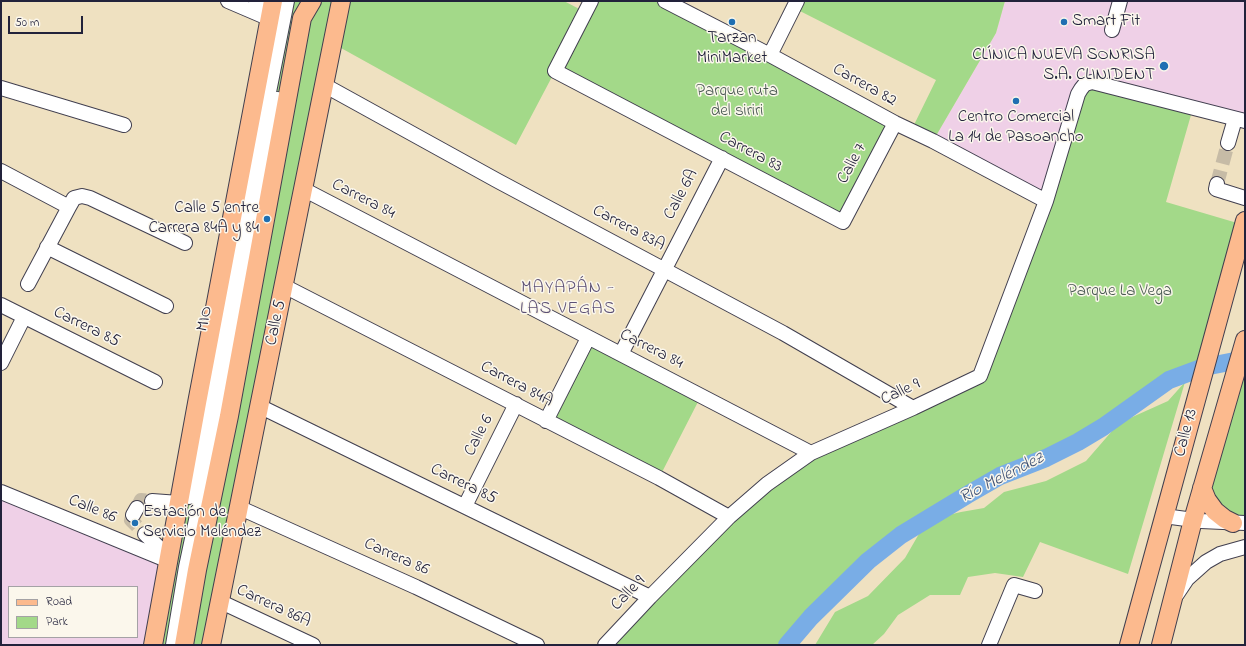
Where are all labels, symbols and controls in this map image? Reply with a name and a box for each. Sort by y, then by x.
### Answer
scale bar [10,8,85,34]
place label: Smart Fit [1072,12,1140,32]
text: 50 m [15,14,39,32]
marker: Tarzan MiniMarket [727,17,737,27]
marker: Smart Fit [1059,17,1069,27]
place label: Tarzan MiniMarket [697,29,767,69]
place label: CLÍNICA NUEVA SONRISA S.A. CLINIDENT [972,46,1155,86]
street label: Carrera 82 [828,60,900,112]
marker: CLÍNICA NUEVA SONRISA S.A. CLINIDENT [1158,60,1170,72]
park label: Parque ruta del siriri [696,82,778,122]
marker: Centro Comercial La 14 de Pasoancho [1011,96,1021,106]
place label: Centro Comercial La 14 de Pasoancho [948,108,1084,148]
street label: Carrera 83 [715,128,785,178]
street label: Calle 7 [834,140,872,188]
street label: Calle 6A [660,166,704,224]
street label: Carrera 84 [328,175,398,225]
place label: Calle 5 entre Carrera 84A y 84 [148,199,259,239]
street label: Carrera 83A [588,201,668,257]
marker: Calle 5 entre Carrera 84A y 84 [262,214,272,224]
district label: MAYAPÁN - LAS VEGAS [520,278,616,320]
park label: Parque La Vega [1068,282,1172,302]
street label: Calle 5 [262,298,292,348]
street label: Carrera 85 [49,303,123,353]
street label: MIO [194,305,218,333]
street label: Carrera 84 [616,325,686,375]
street label: Carrera 84A [476,357,556,413]
street label: Calle 9 [878,375,924,411]
street label: Calle 13 [1171,407,1203,459]
street label: Calle 6 [461,412,499,460]
water label: Río Meléndez [956,449,1048,509]
street label: Carrera 85 [426,460,500,510]
street label: Calle 86 [65,491,119,529]
place label: Estación de Servicio Meléndez [143,503,261,543]
marker: Estación de Servicio Meléndez [130,518,140,528]
street label: Carrera 86 [360,535,432,581]
street label: Calle 9 [607,572,651,616]
street label: Carrera 86A [233,581,313,633]
legend [8,586,138,638]
text: Road [46,593,72,611]
text: Park [46,613,68,631]

